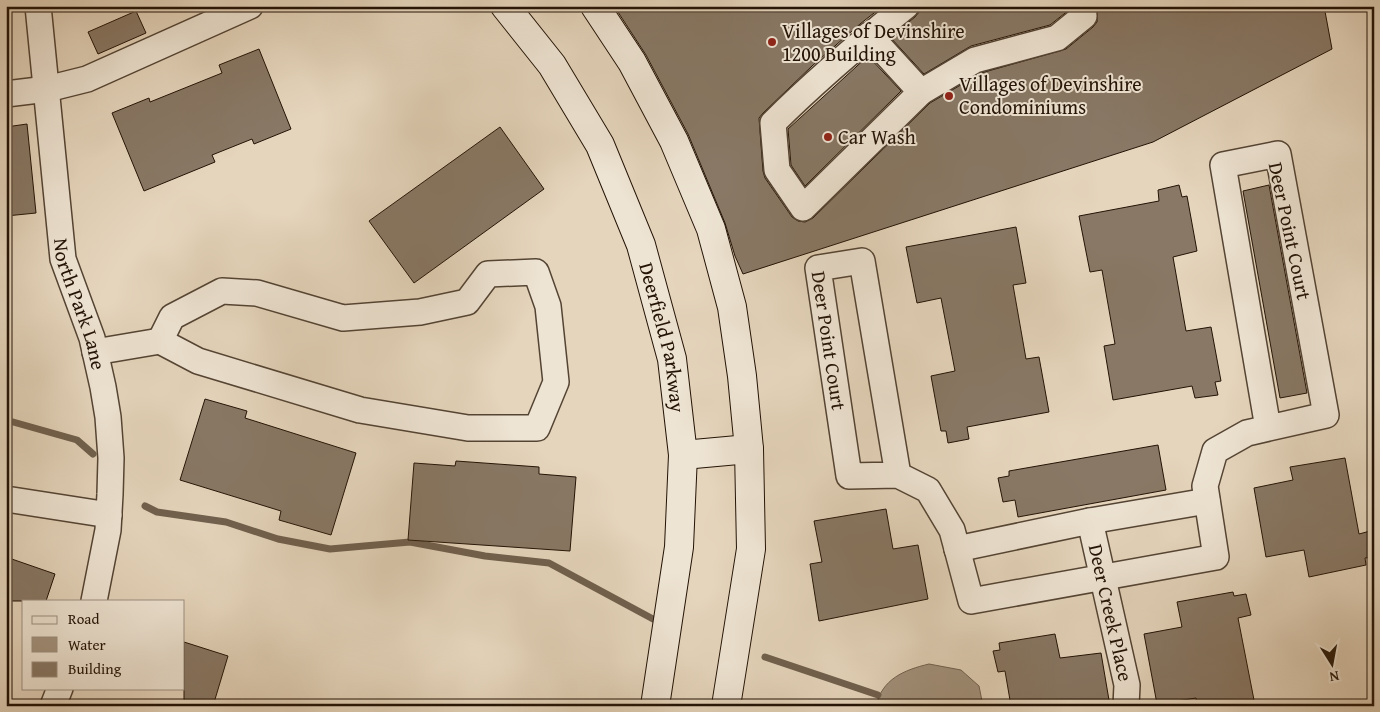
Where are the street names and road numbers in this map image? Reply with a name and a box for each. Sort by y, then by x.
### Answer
street label: Deer Point Court [1262,159,1319,302]
street label: North Park Lane [47,237,114,372]
street label: Deerfield Parkway [632,259,693,414]
street label: Deer Point Court [805,269,854,412]
street label: Deer Creek Place [1082,541,1141,684]

